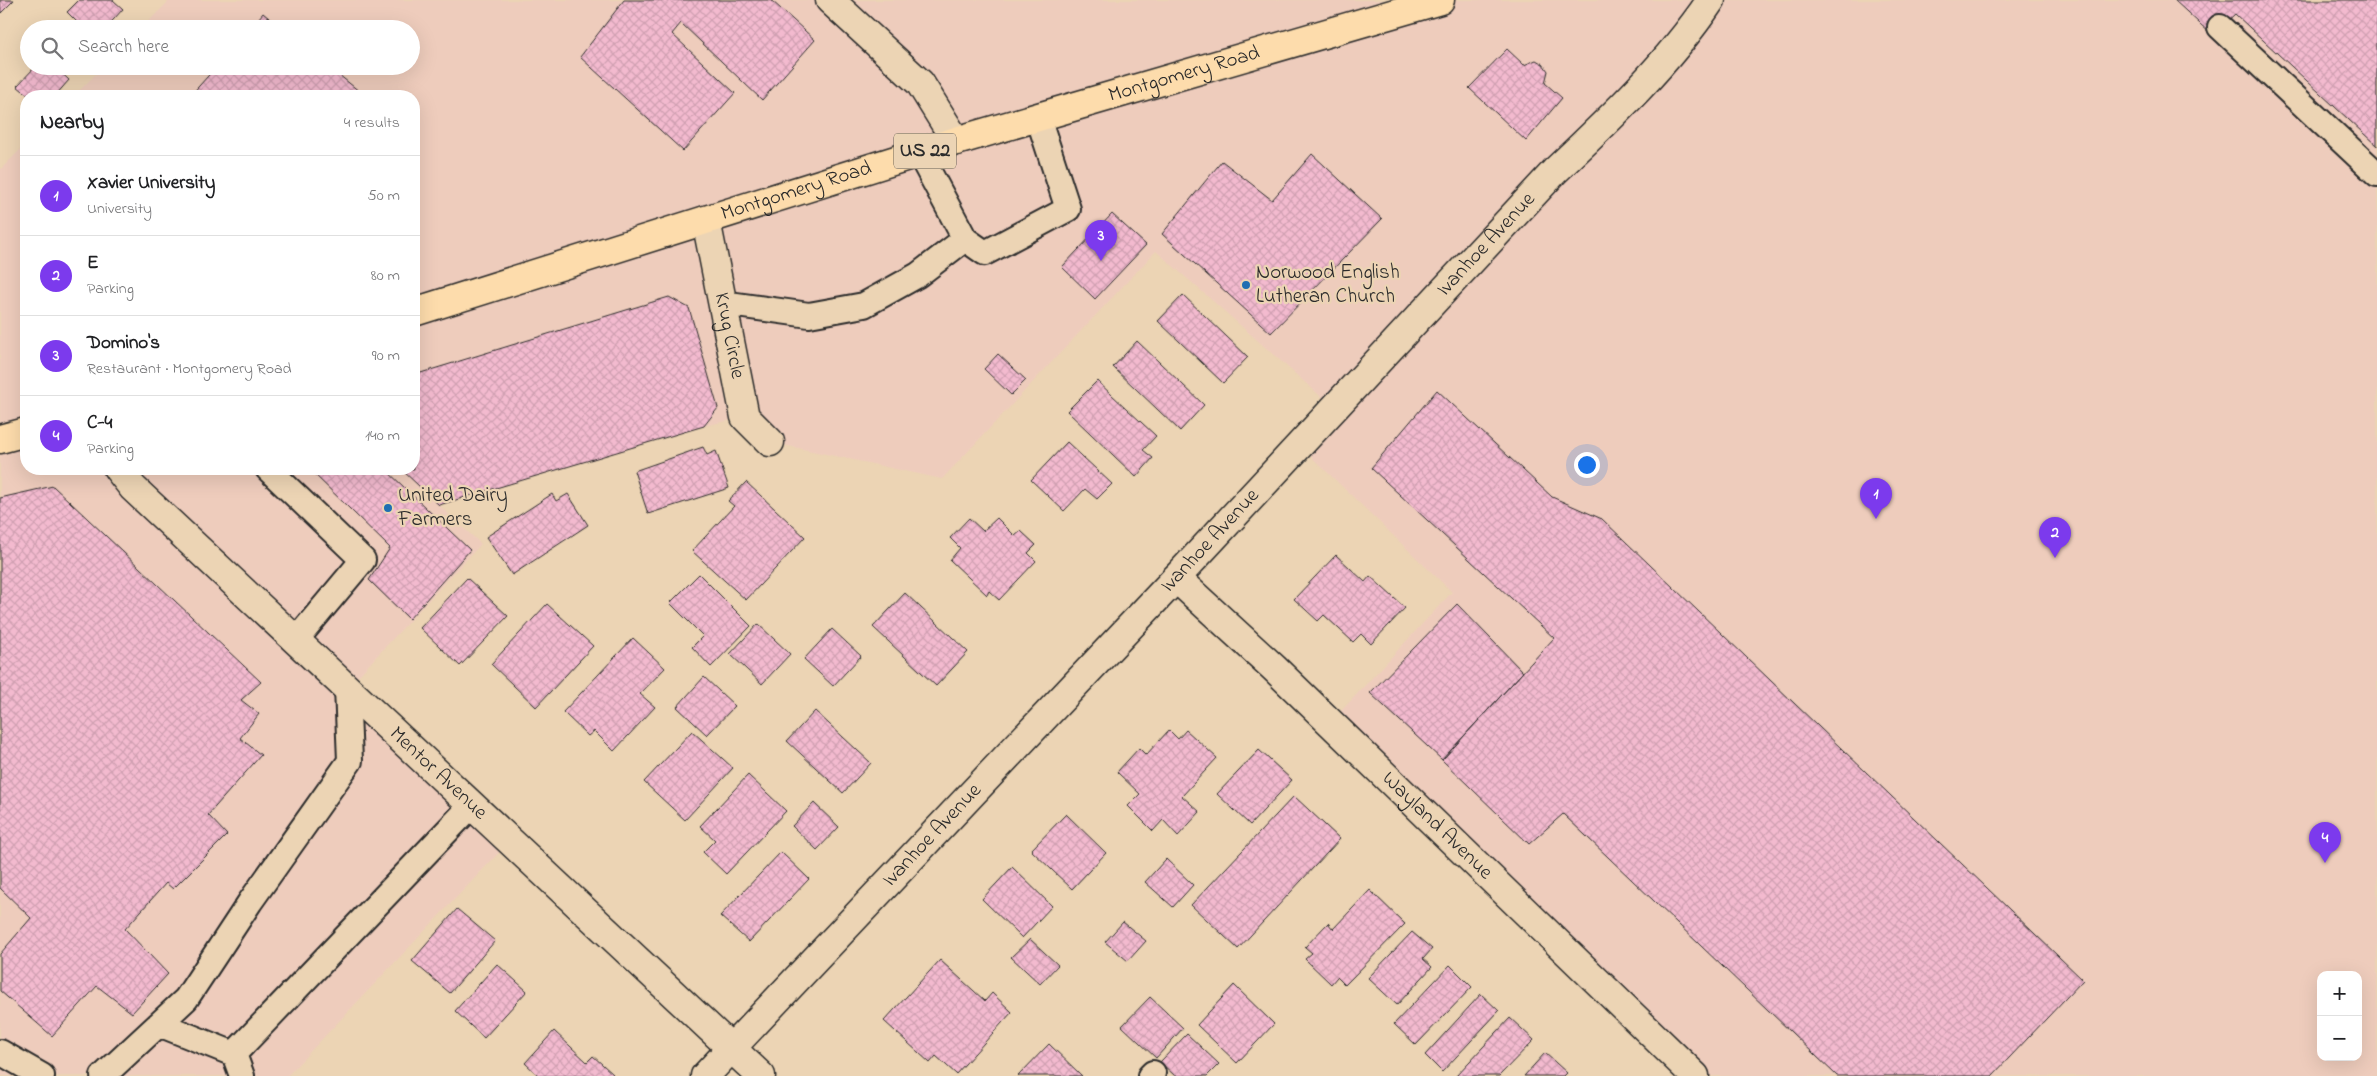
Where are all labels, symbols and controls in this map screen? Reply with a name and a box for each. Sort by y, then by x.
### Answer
search box [20,20,420,75]
icon: search [38,34,66,62]
text: Search here [78,34,169,61]
street label: Montgomery Road [1105,38,1264,111]
text: Nearby [40,108,104,138]
text: 4 results [344,111,400,135]
road number: US 22 [894,134,956,168]
street label: Montgomery Road [717,153,876,229]
text: Xavier University [87,170,215,197]
text: 1 [53,184,59,208]
text: 50 m [368,184,400,208]
street label: Ivanhoe Avenue [1430,185,1543,304]
text: University [87,197,152,221]
pin: 3 [1085,220,1117,261]
text: E [87,250,99,277]
place label: Norwood English Lutheran Church [1256,258,1400,312]
text: 2 [52,264,60,288]
text: 80 m [371,264,400,288]
text: Parking [87,277,134,301]
marker: Norwood English Lutheran Church [1240,279,1252,291]
street label: Krug Circle [706,290,752,382]
text: Domino's [87,330,160,357]
text: 3 [53,344,59,368]
text: 90 m [372,344,400,368]
text: Restaurant · Montgomery Road [87,357,292,381]
text: C-4 [87,410,112,437]
text: 4 [53,424,59,448]
text: 140 m [365,424,400,448]
text: Parking [87,437,134,461]
your location [1574,452,1600,478]
pin: 1 [1860,478,1892,519]
place label: United Dairy Farmers [397,481,508,535]
street label: Ivanhoe Avenue [1154,482,1267,600]
marker: United Dairy Farmers [382,502,394,514]
pin: 2 [2039,517,2071,558]
street label: Mentor Avenue [382,720,494,828]
street label: Wayland Avenue [1375,765,1500,887]
street label: Ivanhoe Avenue [876,776,989,894]
pin: 4 [2309,822,2341,863]
map controls [2317,971,2362,1061]
button: + [2317,971,2362,1016]
button: − [2317,1016,2362,1061]

